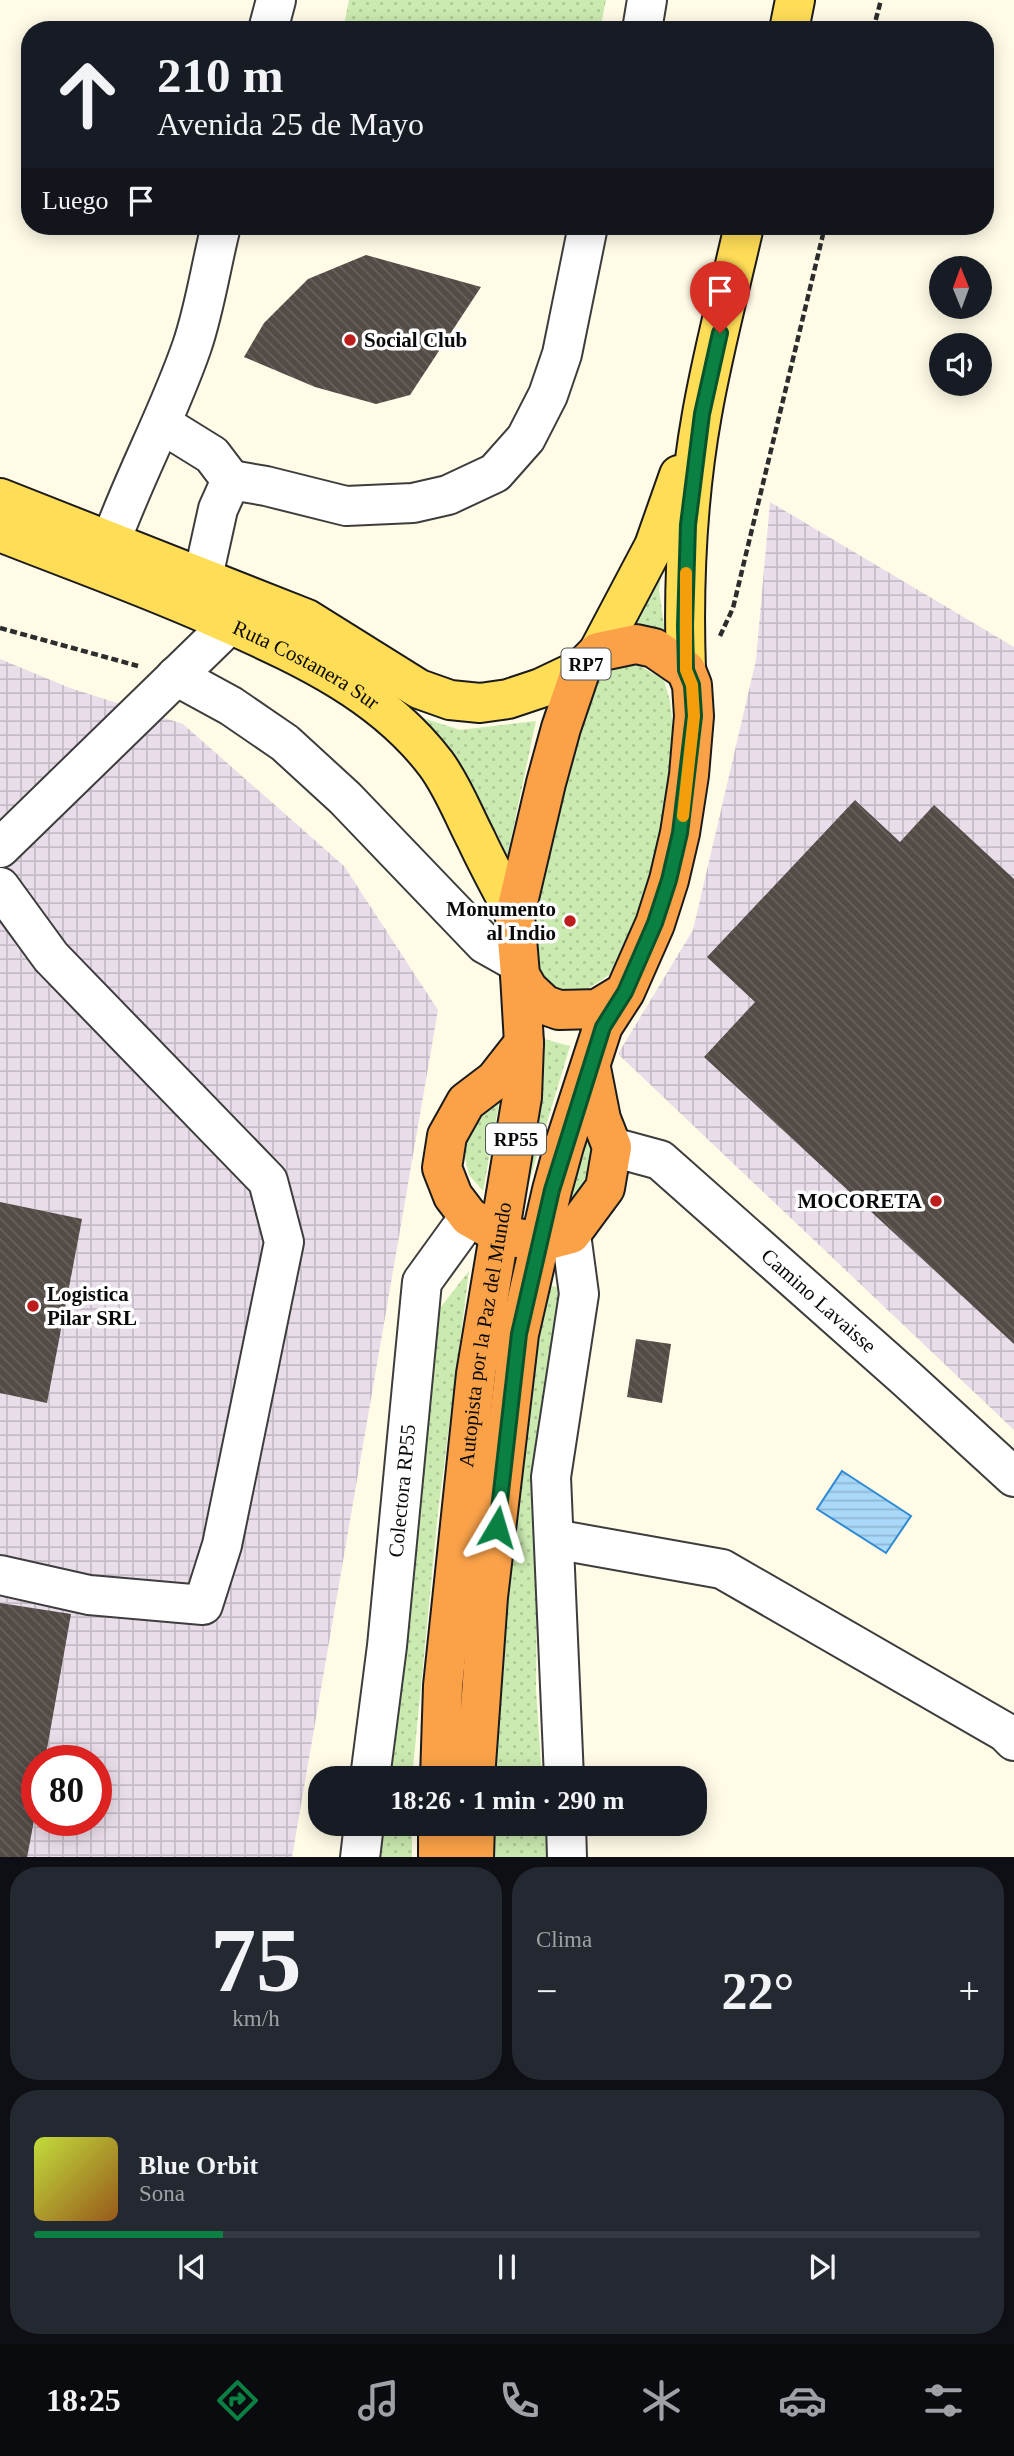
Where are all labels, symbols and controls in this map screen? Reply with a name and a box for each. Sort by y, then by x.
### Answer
text: 210 m [157,48,284,103]
icon: ahead [42,49,133,140]
text: Avenida 25 de Mayo [157,106,424,142]
icon: arrive [122,182,160,220]
text: Luego [42,186,108,215]
north arrow [929,256,992,318]
map controls [929,256,992,396]
pin [690,261,750,333]
icon: arrive [701,272,739,310]
place label: Social Club [364,328,467,352]
marker: Social Club [342,332,358,348]
button: sound [929,333,992,396]
street label: Ruta Costanera Sur [229,615,384,715]
road number: RP7 [562,649,610,680]
place label: Monumento al Indio [446,897,556,945]
marker: Monumento al Indio [562,913,578,929]
road number: RP55 [486,1124,546,1154]
place label: MOCORETA [798,1189,923,1213]
marker: MOCORETA [928,1193,944,1209]
street label: Autopista por la Paz del Mundo [454,1200,516,1468]
street label: Camino Lavaisse [757,1244,881,1358]
place label: Logistica Pilar SRL [47,1282,137,1330]
marker: Logistica Pilar SRL [25,1298,41,1314]
street label: Colectora RP55 [384,1423,420,1558]
position arrow [460,1490,534,1564]
speed limit sign: 80 [21,1745,112,1836]
text: 18:26 · 1 min · 290 m [391,1786,625,1815]
text: 75 [211,1910,302,2011]
text: Clima [536,1927,592,1952]
text: 22° [722,1963,794,2020]
text: − [536,1970,557,2012]
text: + [959,1970,980,2012]
text: km/h [232,2006,280,2031]
text: Blue Orbit [139,2151,258,2180]
text: Sona [139,2181,185,2206]
icon: previous [173,2248,211,2286]
icon: pause [488,2248,526,2286]
icon: next [803,2248,841,2286]
icon: directions [213,2376,262,2425]
icon: music [354,2376,403,2425]
icon: phone [495,2376,544,2425]
icon: climate [637,2376,686,2425]
icon: car [778,2376,827,2425]
icon: filters [919,2376,968,2425]
text: 18:25 [46,2382,121,2418]

